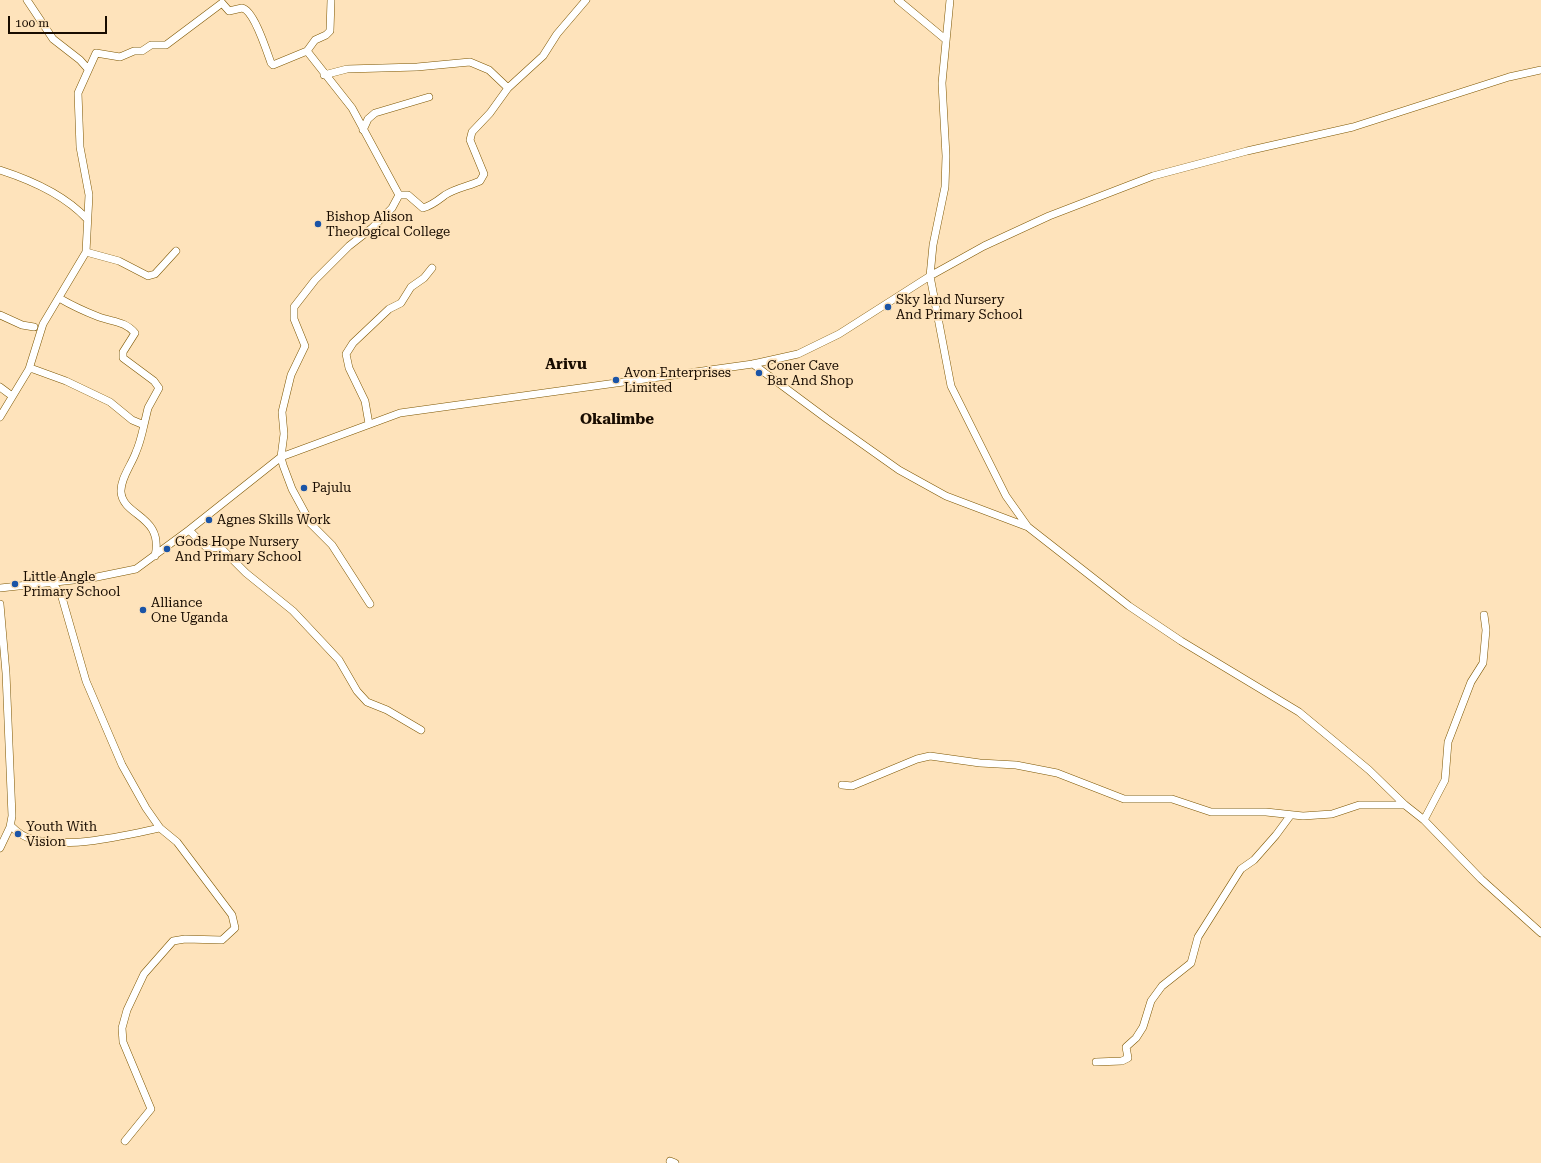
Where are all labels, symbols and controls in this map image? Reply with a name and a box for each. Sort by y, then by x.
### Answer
scale bar [10,8,109,34]
text: 100 m [15,16,49,30]
place label: Bishop Alison Theological College [326,209,450,240]
marker: Bishop Alison Theological College [313,219,323,229]
place label: Sky land Nursery And Primary School [896,292,1022,323]
marker: Sky land Nursery And Primary School [883,302,893,312]
district label: Arivu [545,356,587,374]
place label: Coner Cave Bar And Shop [767,358,853,389]
place label: Avon Enterprises Limited [624,365,731,396]
marker: Coner Cave Bar And Shop [754,368,764,378]
marker: Avon Enterprises Limited [611,375,621,385]
district label: Okalimbe [580,411,654,429]
place label: Pajulu [312,480,351,496]
marker: Pajulu [299,483,309,493]
place label: Agnes Skills Work [217,512,331,528]
marker: Agnes Skills Work [204,515,214,525]
place label: Gods Hope Nursery And Primary School [175,534,301,565]
marker: Gods Hope Nursery And Primary School [162,544,172,554]
place label: Little Angle Primary School [23,569,120,600]
marker: Little Angle Primary School [10,579,20,589]
place label: Alliance One Uganda [151,595,228,626]
marker: Alliance One Uganda [138,605,148,615]
place label: Youth With Vision [26,819,97,850]
marker: Youth With Vision [13,829,23,839]

